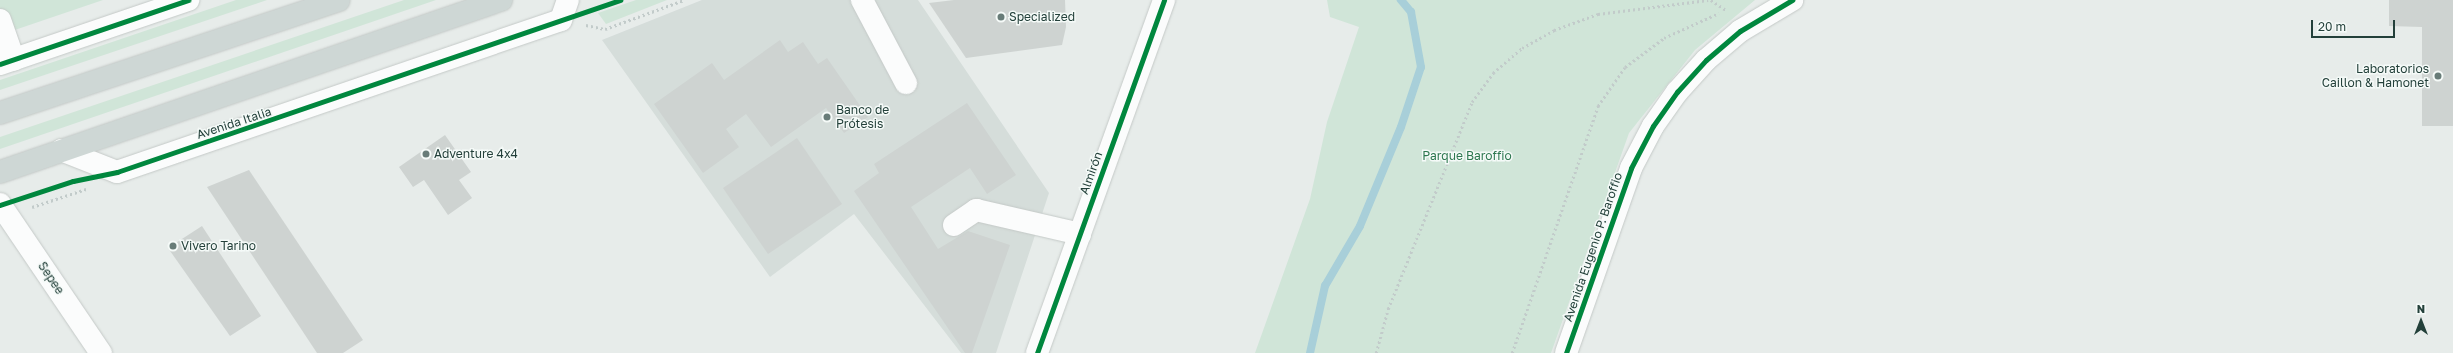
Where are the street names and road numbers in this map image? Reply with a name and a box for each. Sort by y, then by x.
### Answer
street label: Avenida Italia [195,104,273,142]
street label: Almirón [1077,150,1105,196]
street label: Avenida Eugenio P. Baroffio [1561,171,1625,323]
street label: Sepee [35,259,67,297]

